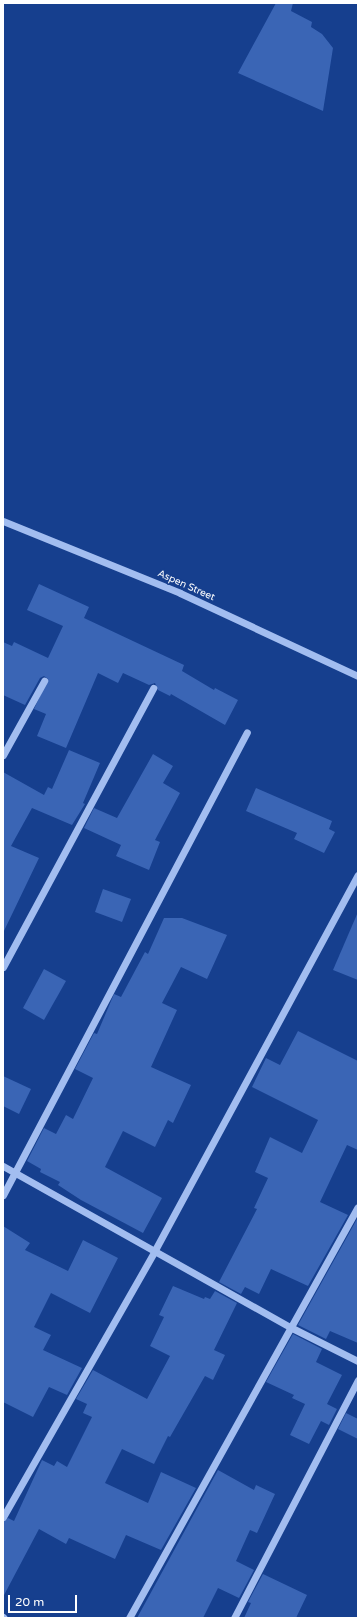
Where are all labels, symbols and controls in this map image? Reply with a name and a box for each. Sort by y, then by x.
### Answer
street label: Aspen Street [155,568,217,604]
scale bar [10,1587,79,1613]
text: 20 m [15,1595,44,1609]

